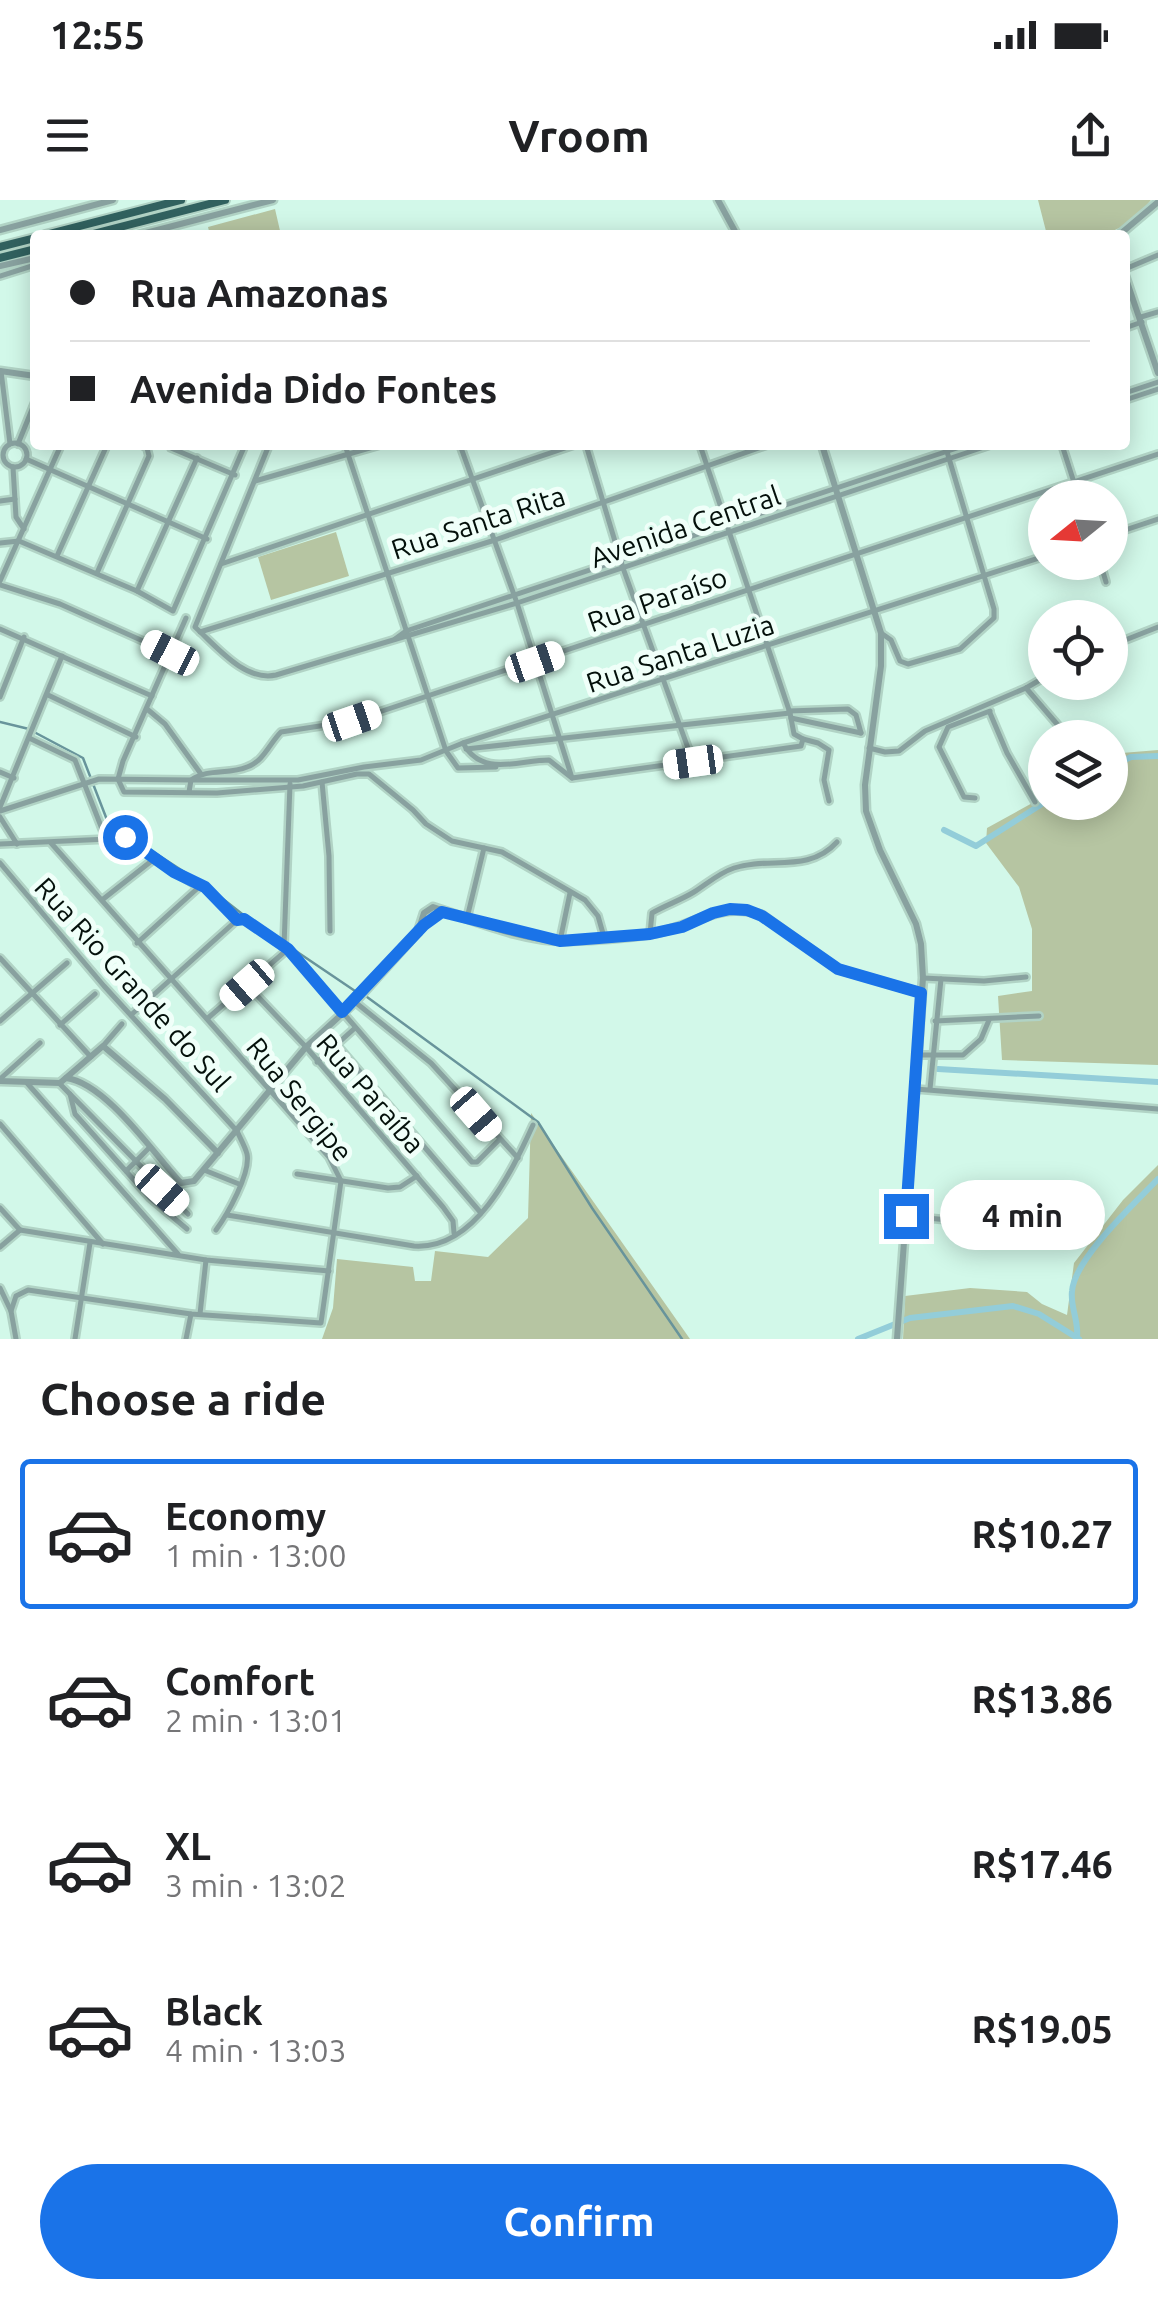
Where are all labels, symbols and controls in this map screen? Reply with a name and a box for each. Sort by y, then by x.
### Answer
text: 12:55 [50,14,145,56]
icon: menu [40,108,95,163]
icon: share [1063,108,1118,163]
text: Vroom [508,110,650,161]
text: Rua Amazonas [130,272,388,314]
text: Avenida Dido Fontes [130,368,497,410]
street label: Rua Santa Rita [387,479,569,565]
street label: Avenida Central [586,479,784,573]
north arrow [1028,480,1128,580]
map controls [1028,480,1128,820]
street label: Rua Paraíso [583,561,731,637]
button: locate [1028,600,1128,700]
street label: Rua Santa Luzia [582,608,778,698]
car [136,626,204,680]
car [502,638,568,686]
car [319,697,385,745]
button: layers [1028,720,1128,820]
car [661,743,725,781]
route start [103,815,148,860]
street label: Rua Rio Grande do Sul [29,871,237,1097]
car [215,954,279,1016]
street label: Rua Paraíba [311,1027,431,1159]
street label: Rua Sergipe [241,1031,359,1167]
car [445,1082,507,1146]
car [130,1159,194,1221]
callout: 4 min [941,1181,1106,1251]
route end [884,1194,929,1239]
text: 4 min [982,1197,1063,1233]
text: Choose a ride [40,1373,326,1424]
icon: car [45,1489,135,1579]
text: Economy [165,1495,326,1537]
text: R$10.27 [972,1513,1113,1555]
text: 1 min · 13:00 [165,1537,347,1573]
icon: car [45,1654,135,1744]
text: Comfort [165,1660,315,1702]
text: R$13.86 [972,1678,1113,1720]
text: 2 min · 13:01 [165,1702,347,1738]
icon: car [45,1819,135,1909]
text: XL [165,1825,211,1867]
text: R$17.46 [972,1843,1113,1885]
text: 3 min · 13:02 [165,1867,347,1903]
icon: car [45,1984,135,2074]
text: Black [165,1990,263,2032]
text: R$19.05 [972,2008,1113,2050]
text: 4 min · 13:03 [165,2032,347,2068]
button: Confirm [40,2164,1118,2279]

